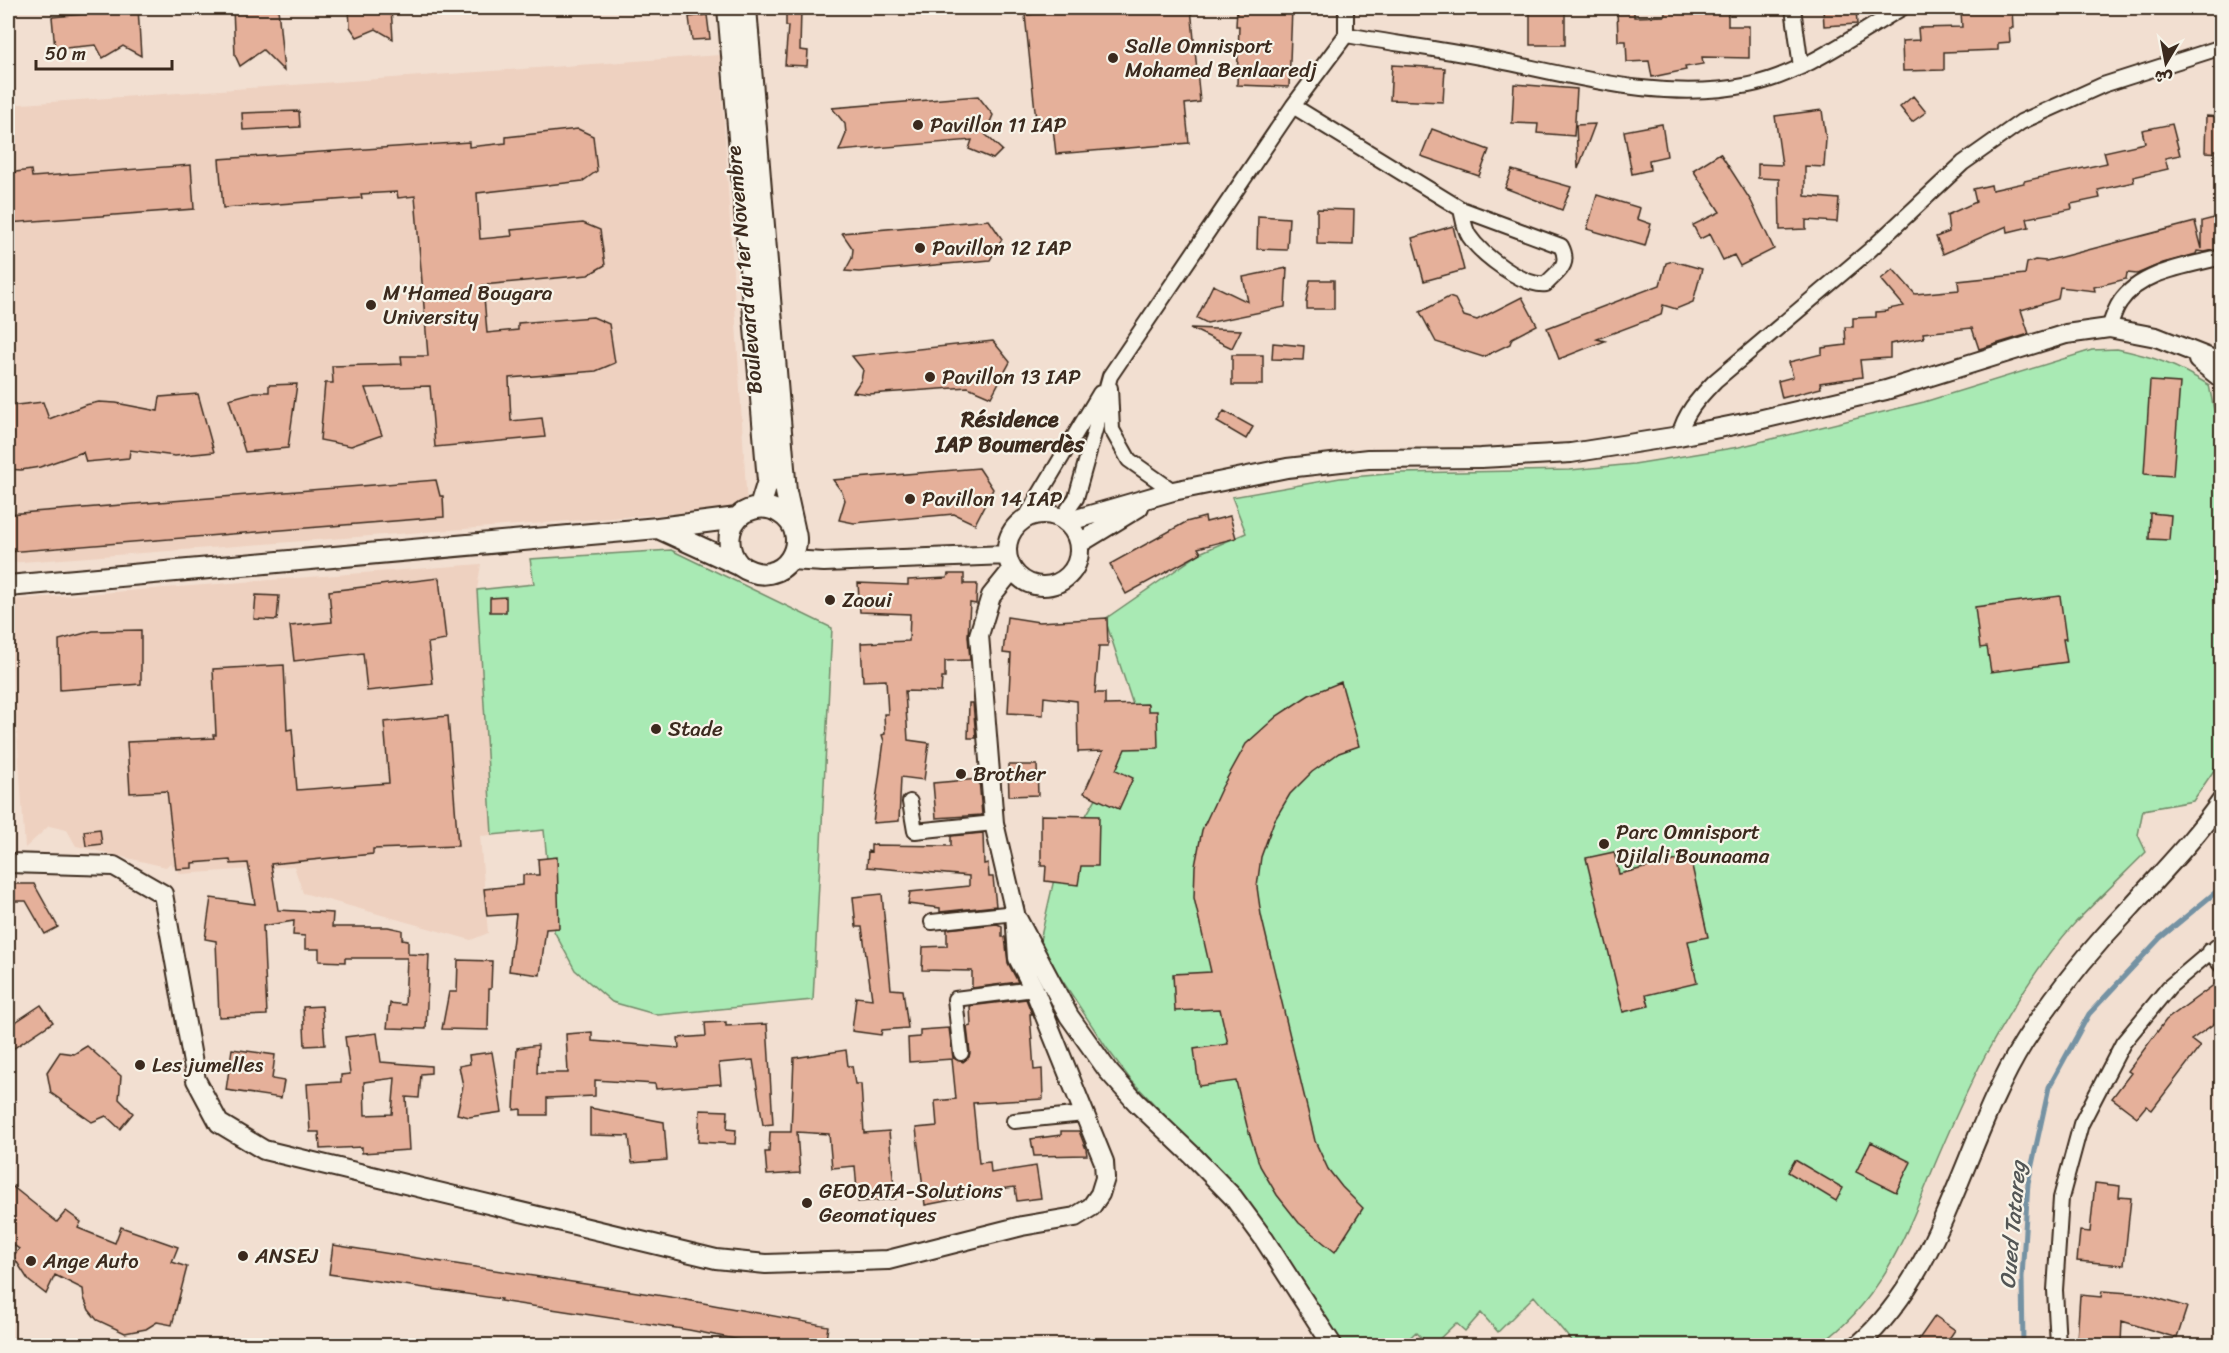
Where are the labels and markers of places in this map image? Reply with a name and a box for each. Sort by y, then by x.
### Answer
place label: Salle Omnisport Mohamed Benlaaredj [1125,27,1317,89]
marker: Salle Omnisport Mohamed Benlaaredj [1106,51,1120,65]
place label: Pavillon 11 IAP [930,106,1066,144]
marker: Pavillon 11 IAP [911,118,925,132]
place label: Pavillon 12 IAP [932,229,1072,267]
marker: Pavillon 12 IAP [913,241,927,255]
place label: M'Hamed Bougara University [383,274,553,336]
marker: M'Hamed Bougara University [364,298,378,312]
place label: Pavillon 13 IAP [942,358,1081,396]
marker: Pavillon 13 IAP [923,370,937,384]
place label: Pavillon 14 IAP [922,480,1063,518]
marker: Pavillon 14 IAP [903,492,917,506]
place label: Zaoui [842,581,893,619]
marker: Zaoui [823,593,837,607]
place label: Stade [668,710,723,748]
marker: Stade [649,722,663,736]
place label: Brother [973,755,1047,793]
marker: Brother [954,767,968,781]
place label: Parc Omnisport Djilali Bounaama [1616,813,1770,875]
marker: Parc Omnisport Djilali Bounaama [1597,837,1611,851]
place label: Les jumelles [152,1046,264,1084]
marker: Les jumelles [133,1058,147,1072]
place label: GEODATA-Solutions Geomatiques [819,1172,1003,1234]
marker: GEODATA-Solutions Geomatiques [800,1196,814,1210]
place label: ANSEJ [254,1237,319,1275]
place label: Ange Auto [42,1242,139,1280]
marker: ANSEJ [236,1249,250,1263]
marker: Ange Auto [24,1254,38,1268]

